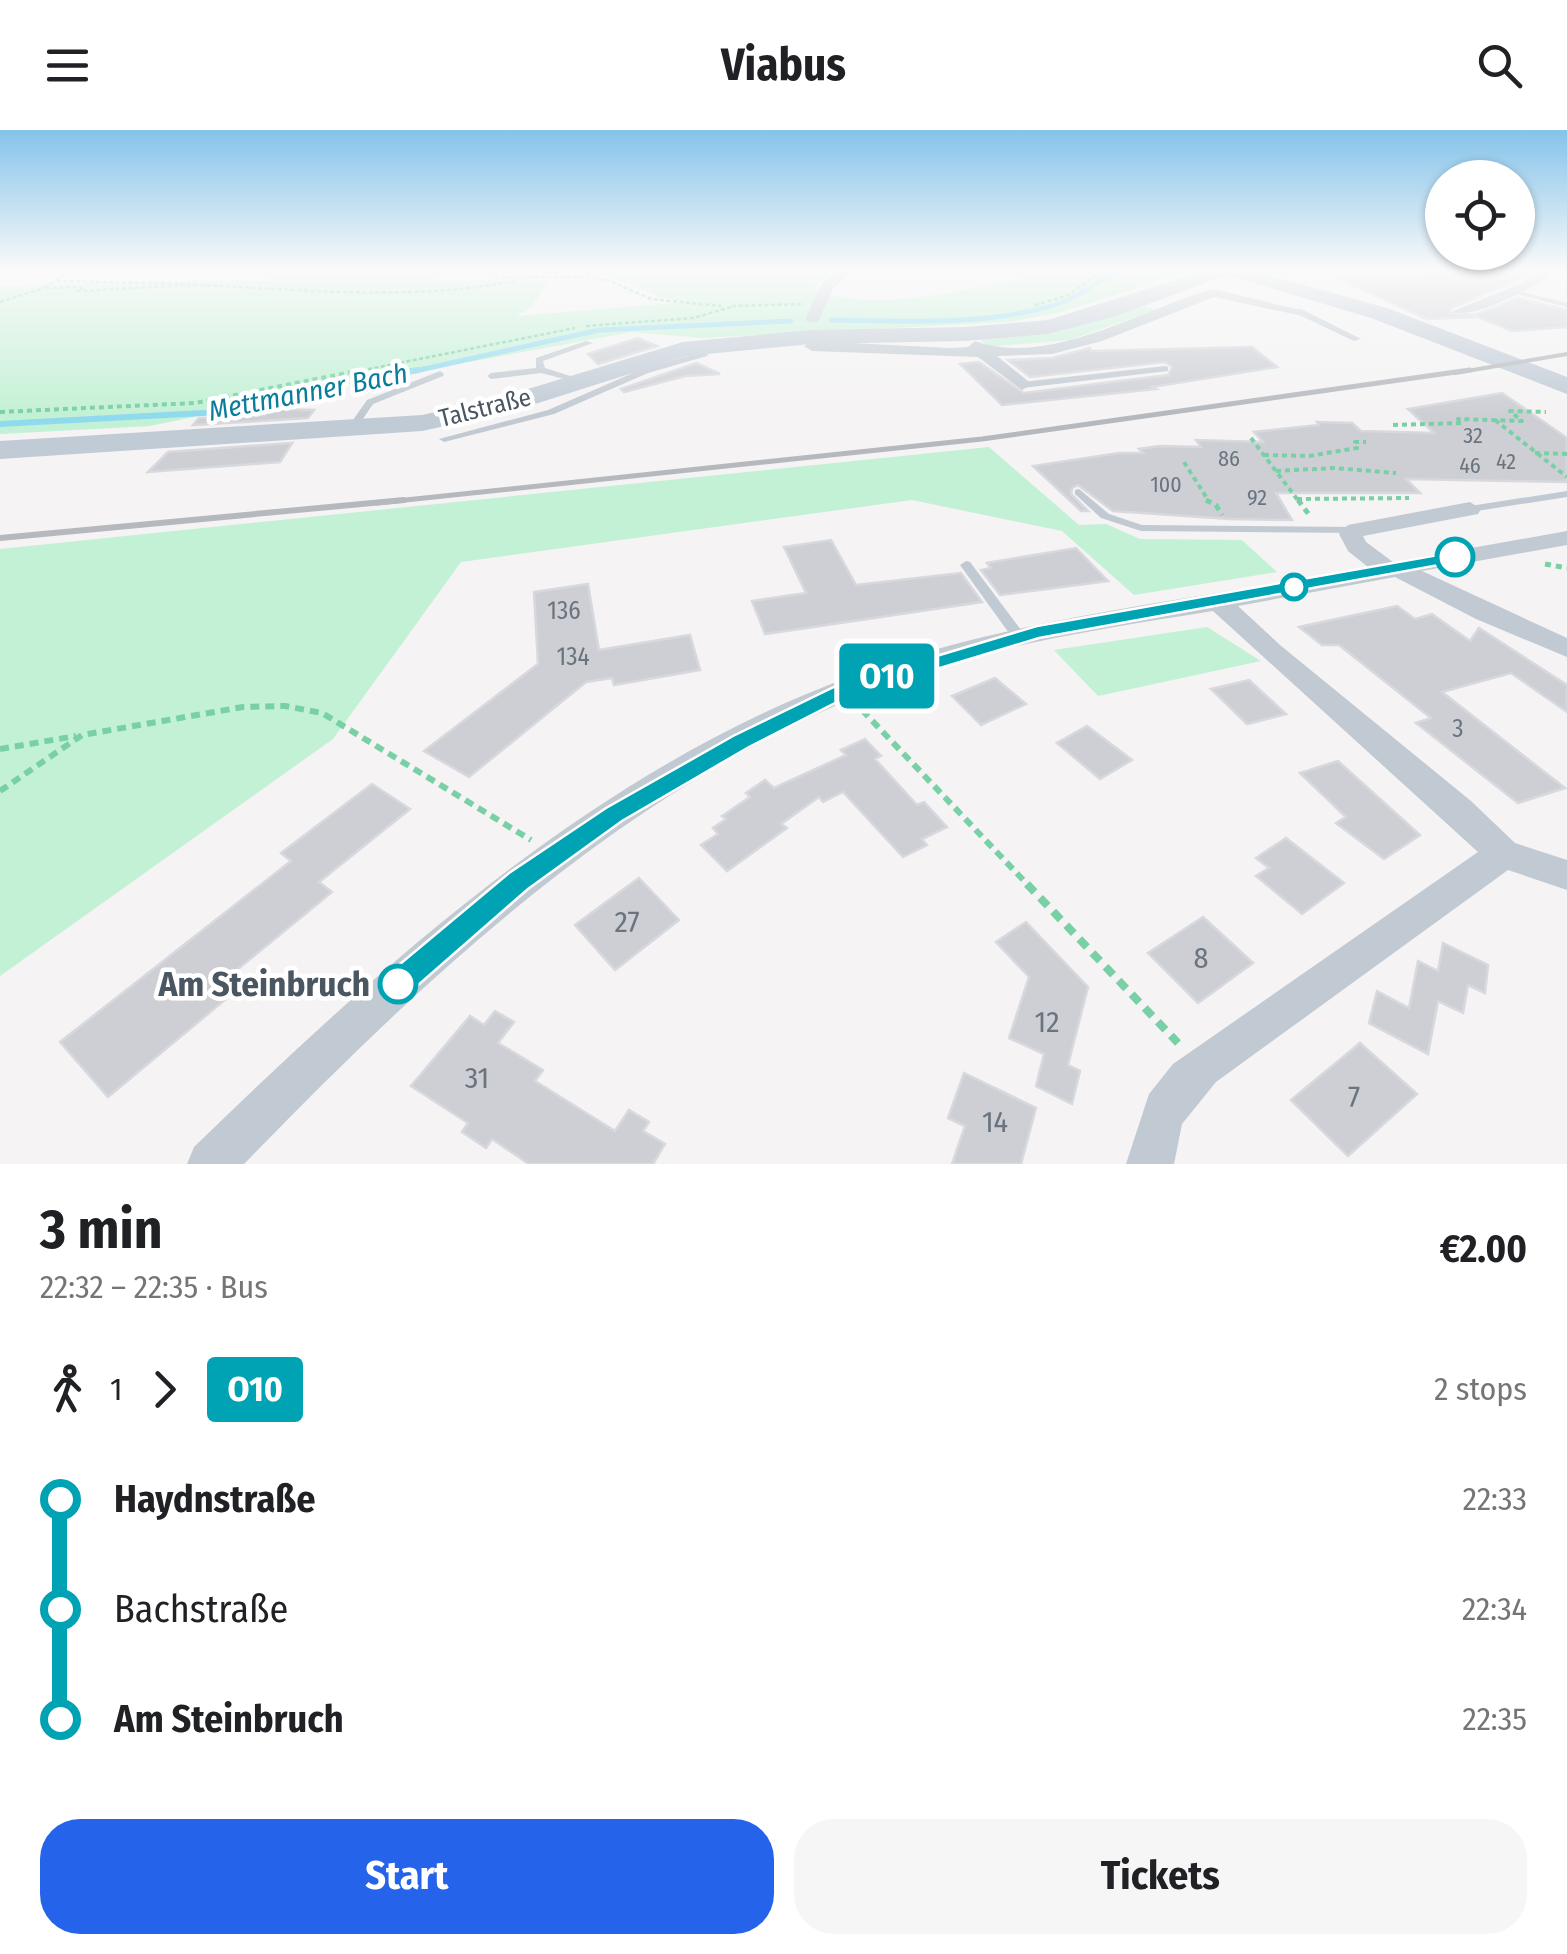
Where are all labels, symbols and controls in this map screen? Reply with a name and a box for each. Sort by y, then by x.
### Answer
icon: menu [40,38,95,93]
text: Viabus [721,38,846,92]
icon: search [1472,38,1527,93]
map controls [1425,160,1535,270]
button: locate [1425,160,1535,270]
water label: Mettmanner Bach [206,356,410,428]
street label: Talstraße [436,382,534,434]
house number: 32 [1463,422,1483,449]
house number: 86 [1218,445,1240,472]
house number: 42 [1496,448,1516,475]
house number: 46 [1459,452,1481,479]
house number: 100 [1150,471,1182,498]
house number: 92 [1247,484,1267,511]
unlabelled marker [1436,538,1474,576]
unlabelled marker [1281,574,1307,600]
house number: 136 [547,596,581,626]
house number: 134 [556,642,590,672]
line badge: O10 [830,644,944,708]
text: O10 [859,655,915,697]
house number: 3 [1452,714,1464,744]
house number: 27 [614,904,640,940]
house number: 8 [1194,940,1209,976]
place label: Am Steinbruch [157,963,370,1005]
marker: Am Steinbruch [379,965,417,1003]
house number: 12 [1035,1004,1059,1040]
house number: 31 [465,1060,489,1096]
house number: 7 [1348,1079,1360,1115]
house number: 14 [982,1104,1008,1140]
text: 3 min [40,1197,163,1263]
text: €2.00 [1440,1226,1527,1272]
text: 22:32 – 22:35 · Bus [40,1268,268,1306]
icon: walk [40,1362,95,1417]
icon: forward [137,1362,192,1417]
text: O10 [227,1368,283,1410]
text: 1 [110,1370,122,1408]
text: 2 stops [1434,1370,1527,1408]
text: Haydnstraße [114,1476,316,1522]
text: 22:33 [1463,1480,1527,1518]
text: Bachstraße [114,1586,288,1632]
text: 22:34 [1462,1590,1527,1628]
text: Am Steinbruch [114,1696,344,1742]
text: 22:35 [1463,1700,1527,1738]
button: Start [40,1819,774,1934]
button: Tickets [794,1819,1527,1934]

